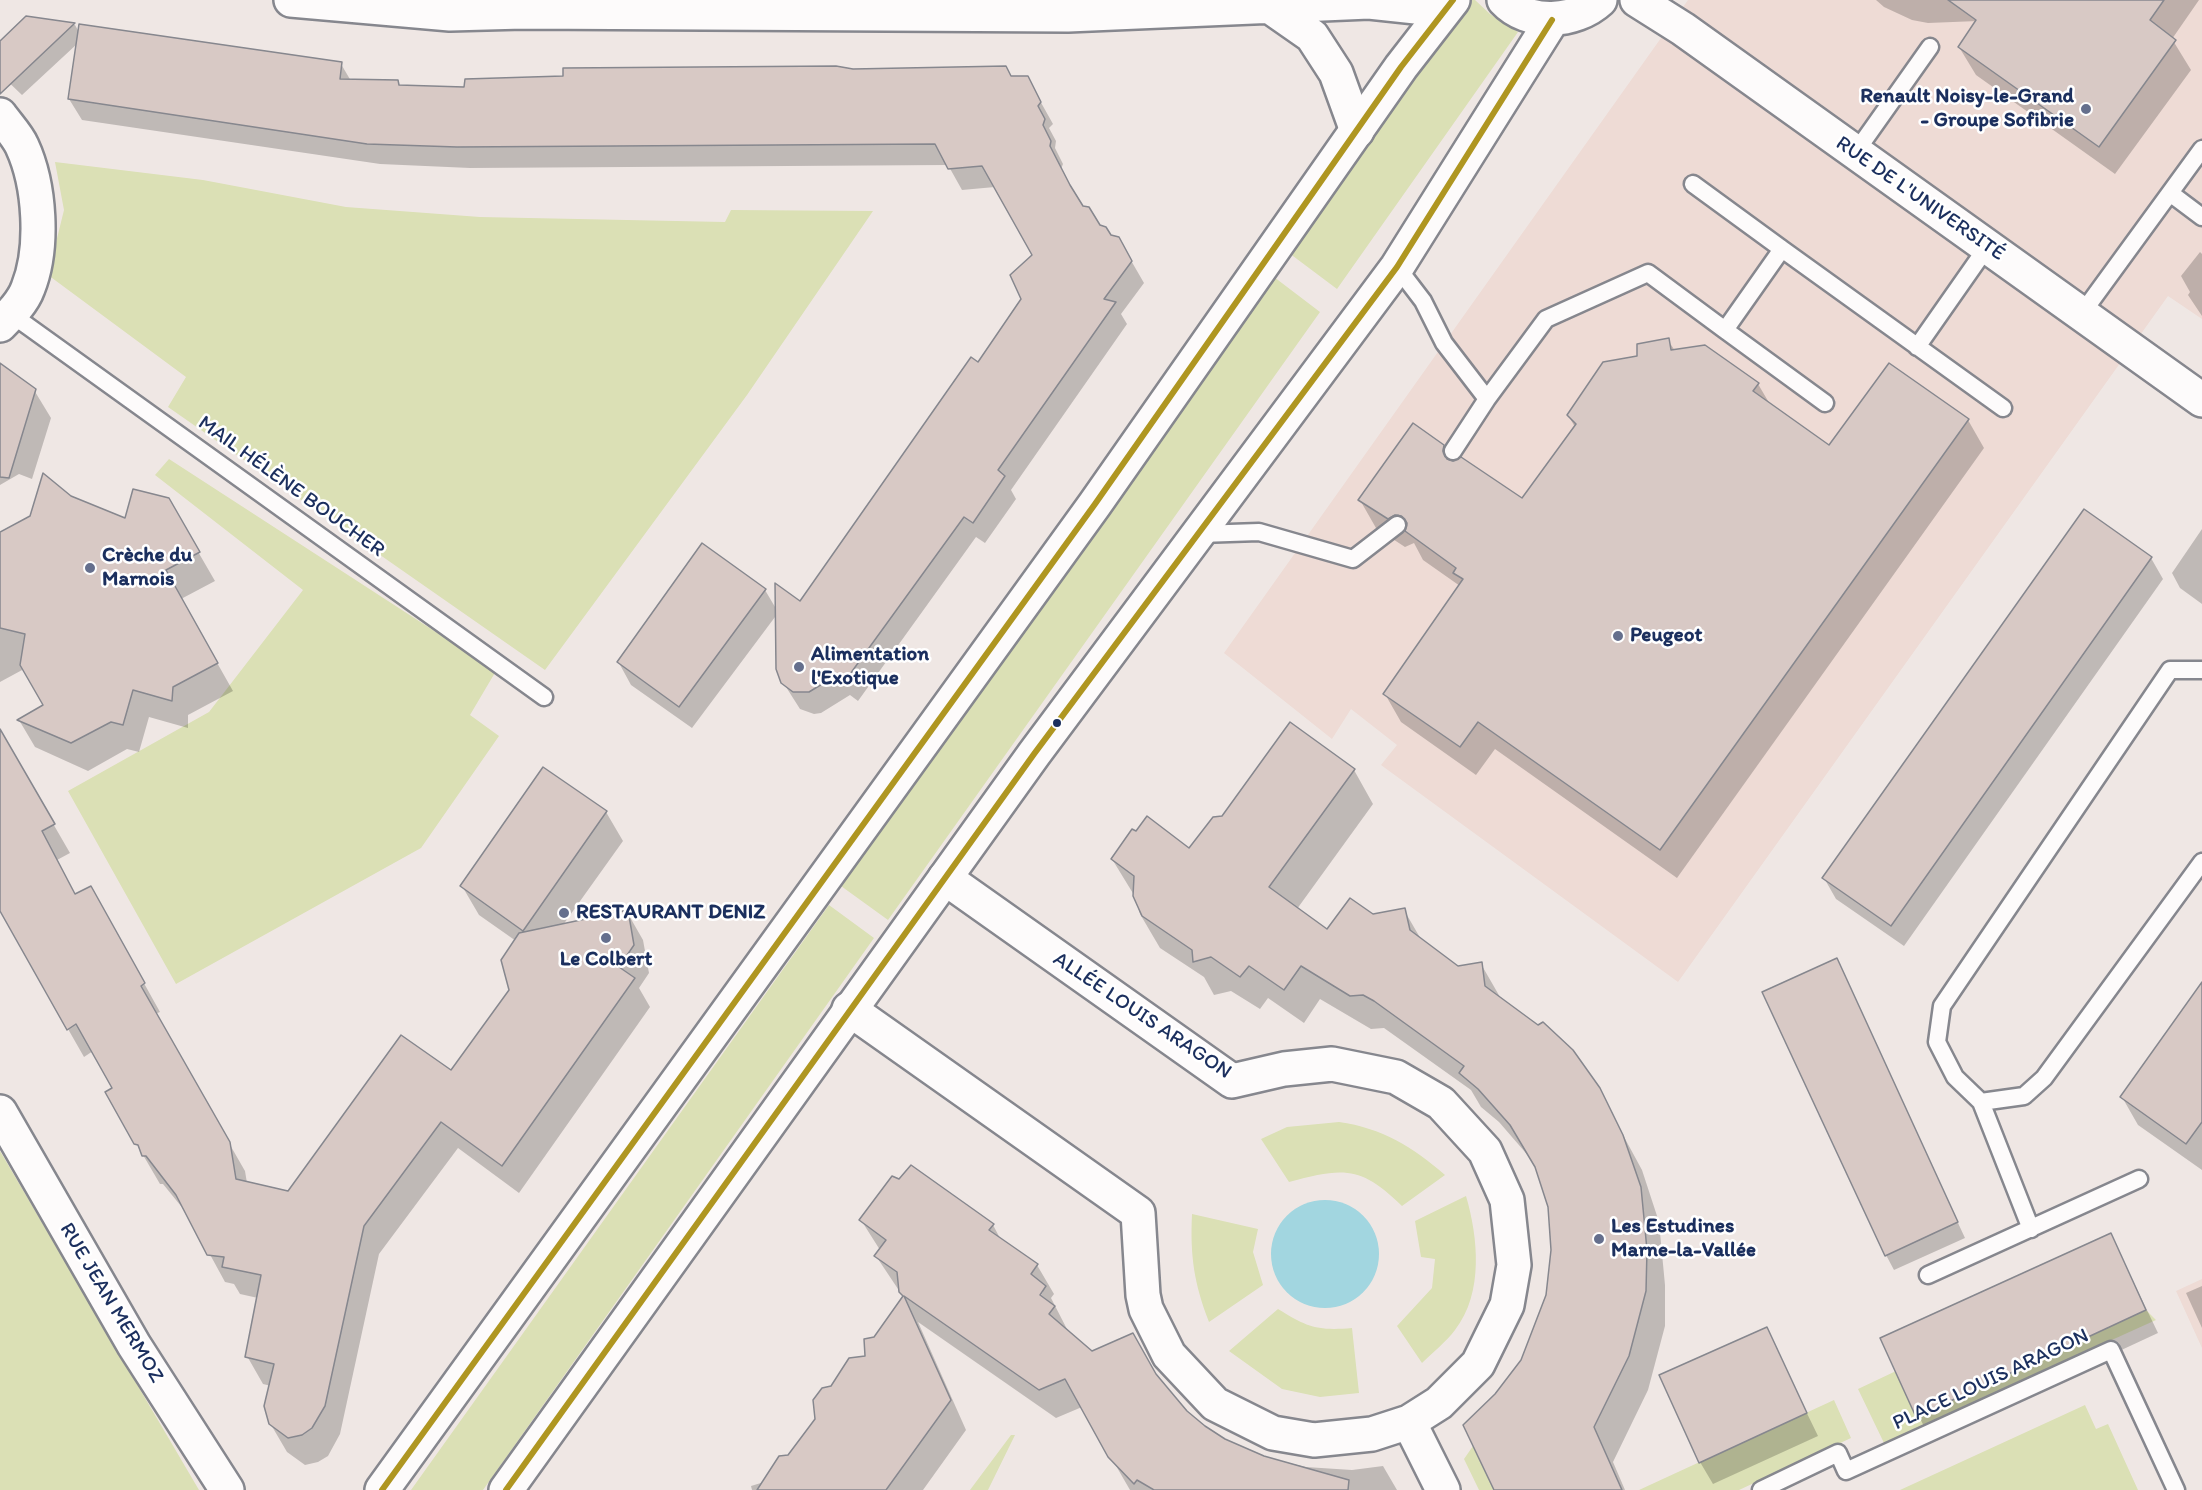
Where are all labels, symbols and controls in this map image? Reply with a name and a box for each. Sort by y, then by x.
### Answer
place label: Renault Noisy-le-Grand - Groupe Sofibrie [1860,84,2074,134]
marker: Renault Noisy-le-Grand - Groupe Sofibrie [2079,102,2093,116]
street label: RUE DE L'UNIVERSITÉ [1830,131,2010,267]
street label: MAIL HÉLÈNE BOUCHER [193,411,389,563]
place label: Crèche du Marnois [102,543,192,593]
marker: Crèche du Marnois [83,561,97,575]
place label: Peugeot [1630,623,1702,649]
marker: Peugeot [1611,629,1625,643]
place label: Alimentation l'Exotique [811,642,929,692]
marker: Alimentation l'Exotique [792,660,806,674]
unlabelled marker [1051,717,1063,729]
place label: RESTAURANT DENIZ [576,900,765,926]
marker: RESTAURANT DENIZ [557,906,571,920]
marker: Le Colbert [599,931,613,945]
place label: Le Colbert [560,947,652,973]
street label: ALLÉE LOUIS ARAGON [1048,947,1236,1085]
place label: Les Estudines Marne-la-Vallée [1611,1214,1756,1264]
street label: RUE JEAN MERMOZ [53,1219,169,1387]
marker: Les Estudines Marne-la-Vallée [1592,1232,1606,1246]
street label: PLACE LOUIS ARAGON [1889,1324,2093,1436]

